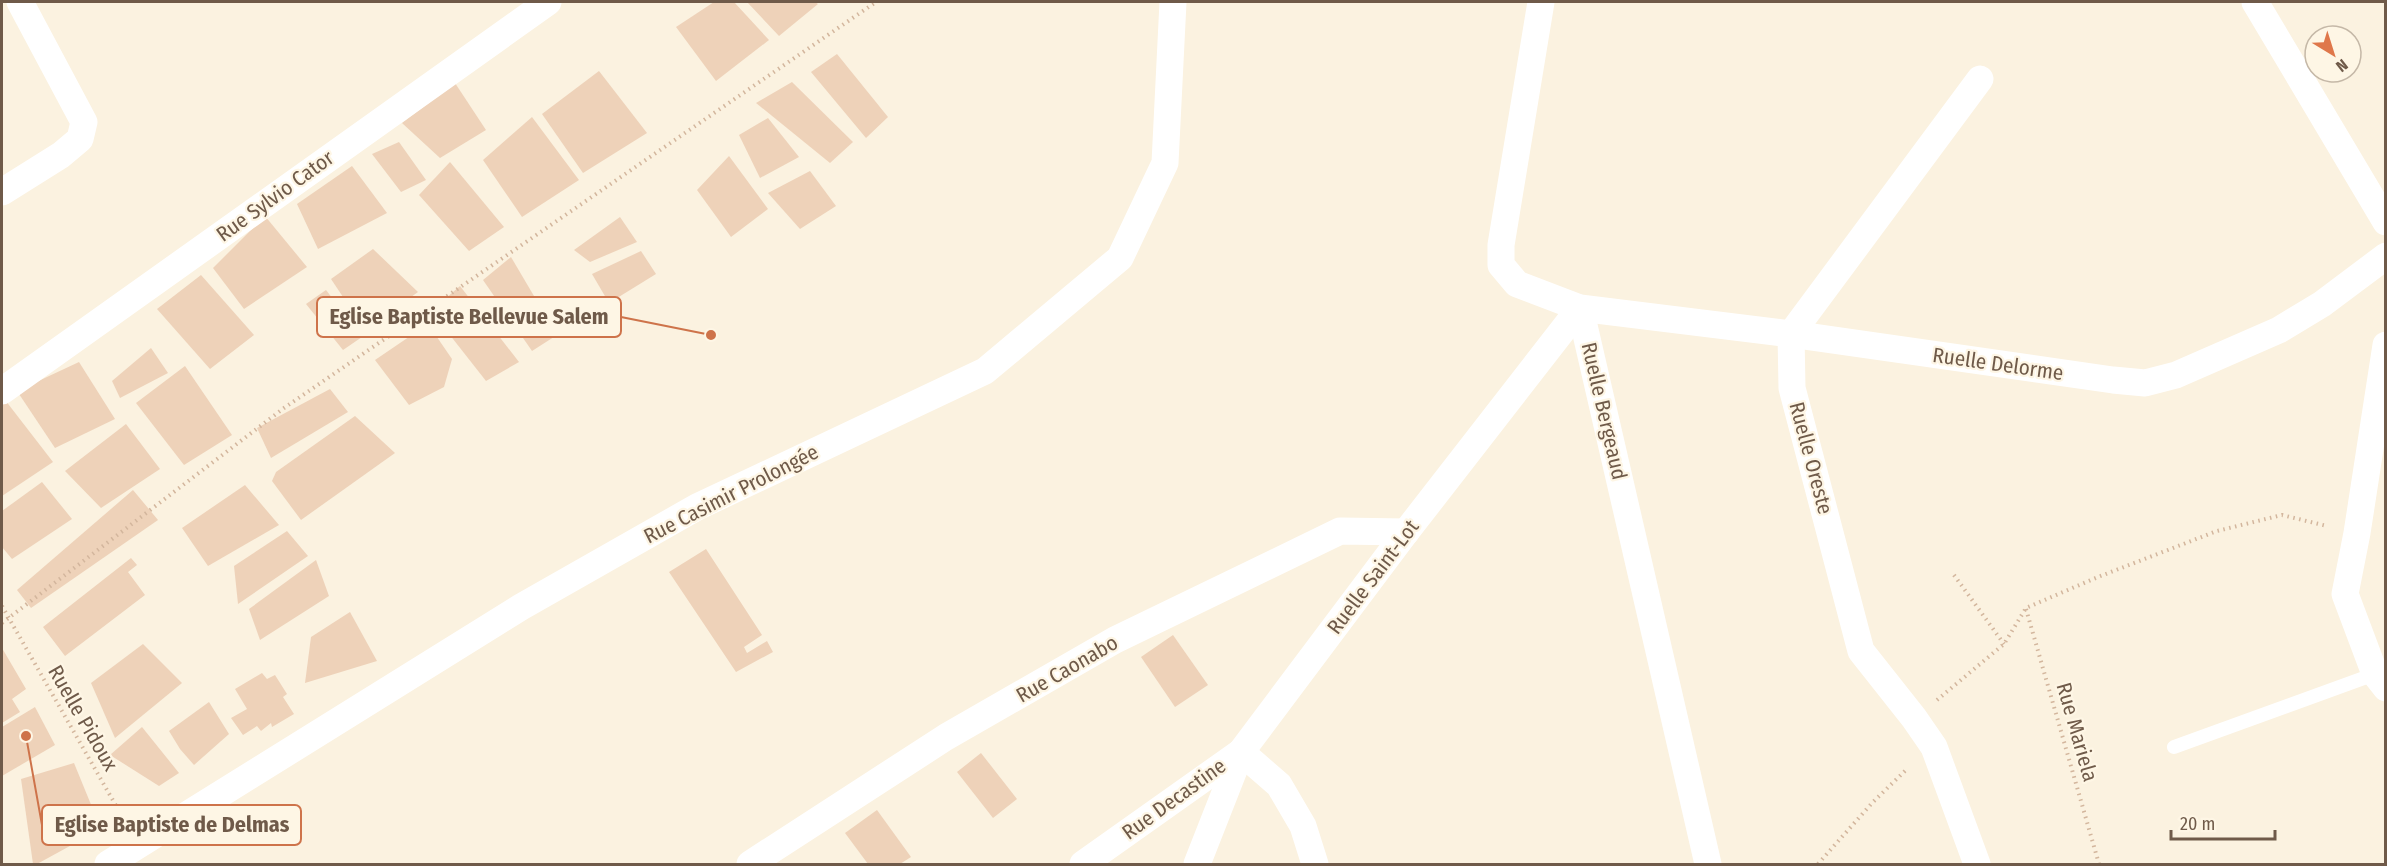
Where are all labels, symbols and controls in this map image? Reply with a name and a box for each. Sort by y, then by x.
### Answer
north arrow [2303,24,2363,84]
text: N [2332,55,2352,76]
street label: Rue Sylvio Cator [211,144,339,247]
callout: Eglise Baptiste Bellevue Salem [317,297,621,337]
text: Eglise Baptiste Bellevue Salem [329,303,609,330]
street label: Ruelle Bergeaud [1576,340,1632,482]
street label: Ruelle Delorme [1931,342,2065,386]
street label: Ruelle Oreste [1784,399,1838,517]
street label: Rue Casimir Prolongée [639,439,823,549]
street label: Ruelle Saint-Lot [1321,514,1425,639]
street label: Rue Caonabo [1012,629,1122,709]
street label: Ruelle Pidoux [42,660,124,776]
street label: Rue Mariela [2050,680,2104,784]
street label: Rue Decastine [1117,753,1231,845]
scale bar [2171,803,2274,841]
callout: Eglise Baptiste de Delmas [42,805,301,845]
text: Eglise Baptiste de Delmas [55,811,290,838]
text: 20 m [2180,813,2215,835]

